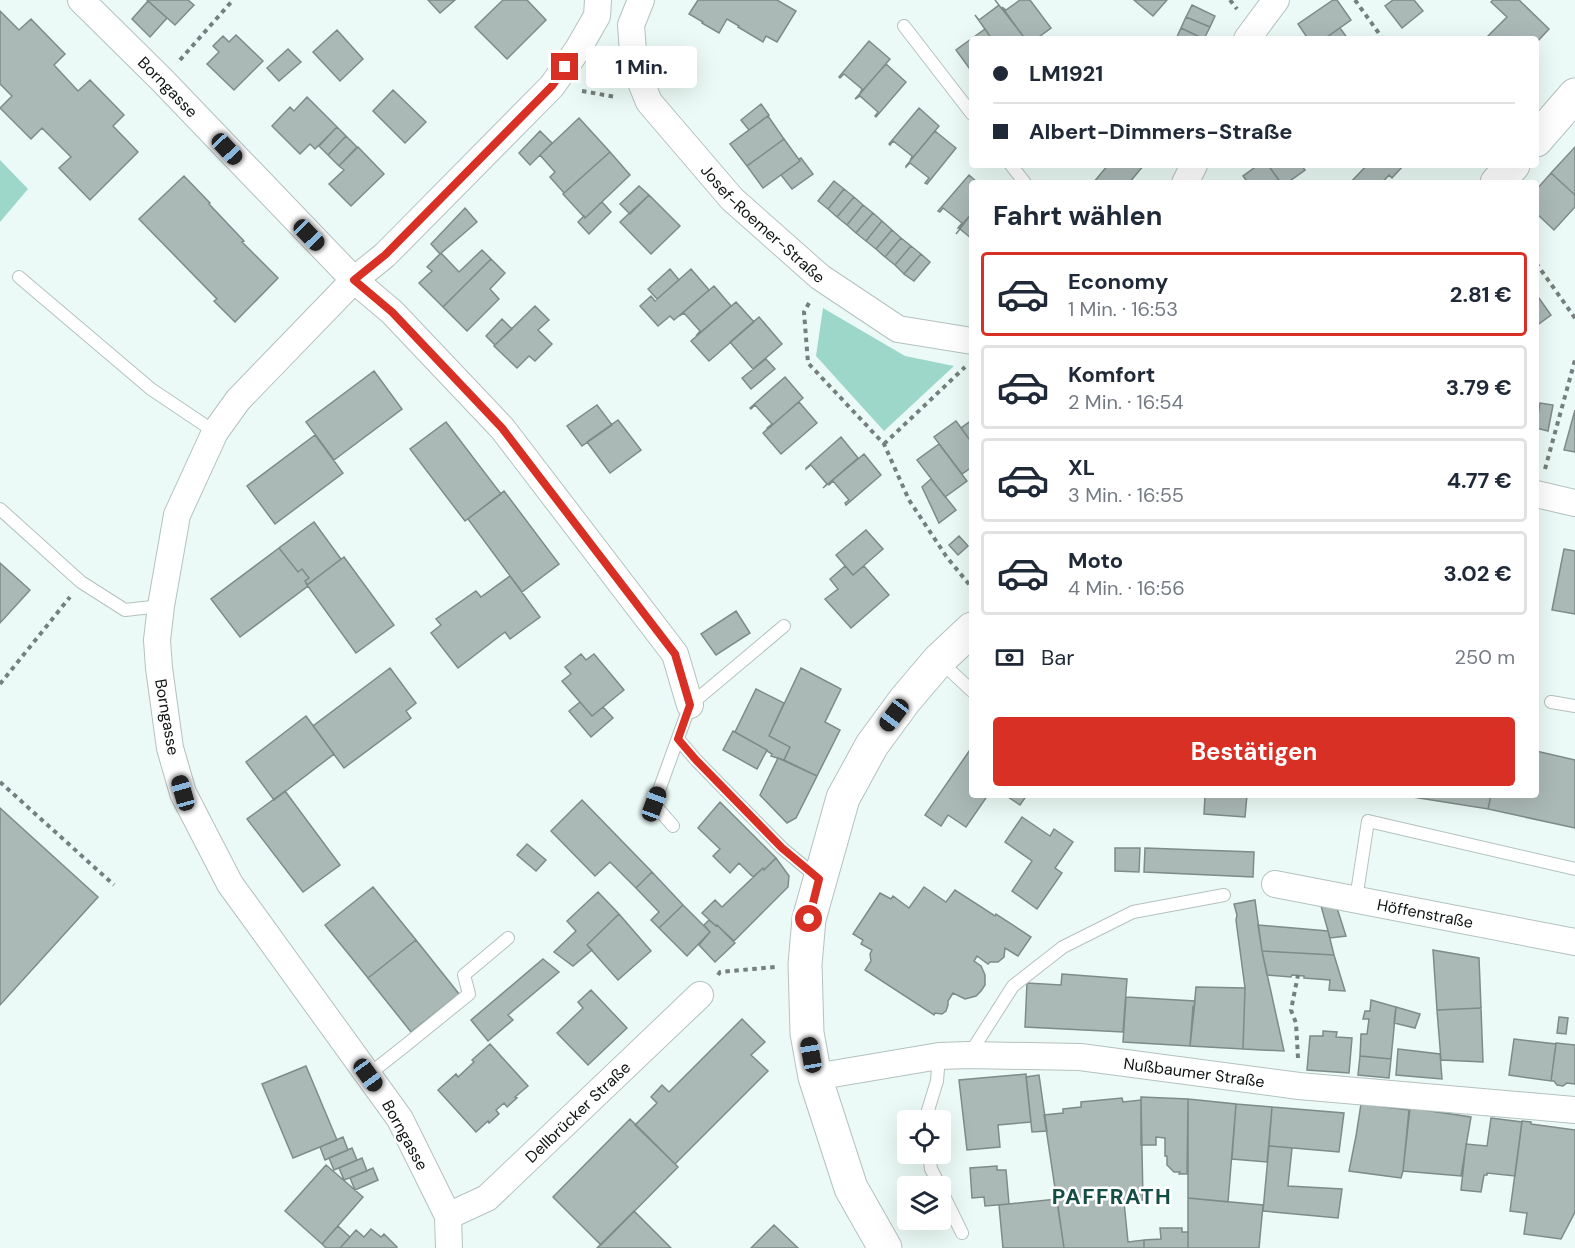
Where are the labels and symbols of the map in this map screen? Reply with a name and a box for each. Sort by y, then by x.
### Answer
callout: 1 Min. [586,46,697,88]
street label: Borngasse [134,52,203,122]
route end [551,53,578,80]
car [208,130,246,168]
street label: Josef-Roemer-Straße [696,160,830,287]
car [290,216,328,254]
street label: Borngasse [150,677,184,757]
car [876,695,912,735]
car [169,773,197,813]
car [639,784,669,824]
street label: Höffenstraße [1375,893,1475,933]
route start [795,905,822,932]
car [799,1036,823,1074]
street label: Nußbaumer Straße [1122,1052,1266,1092]
car [350,1055,386,1095]
street label: Dellbrücker Straße [520,1057,635,1167]
street label: Borngasse [377,1096,433,1174]
district label: PAFFRATH [1052,1182,1172,1211]

